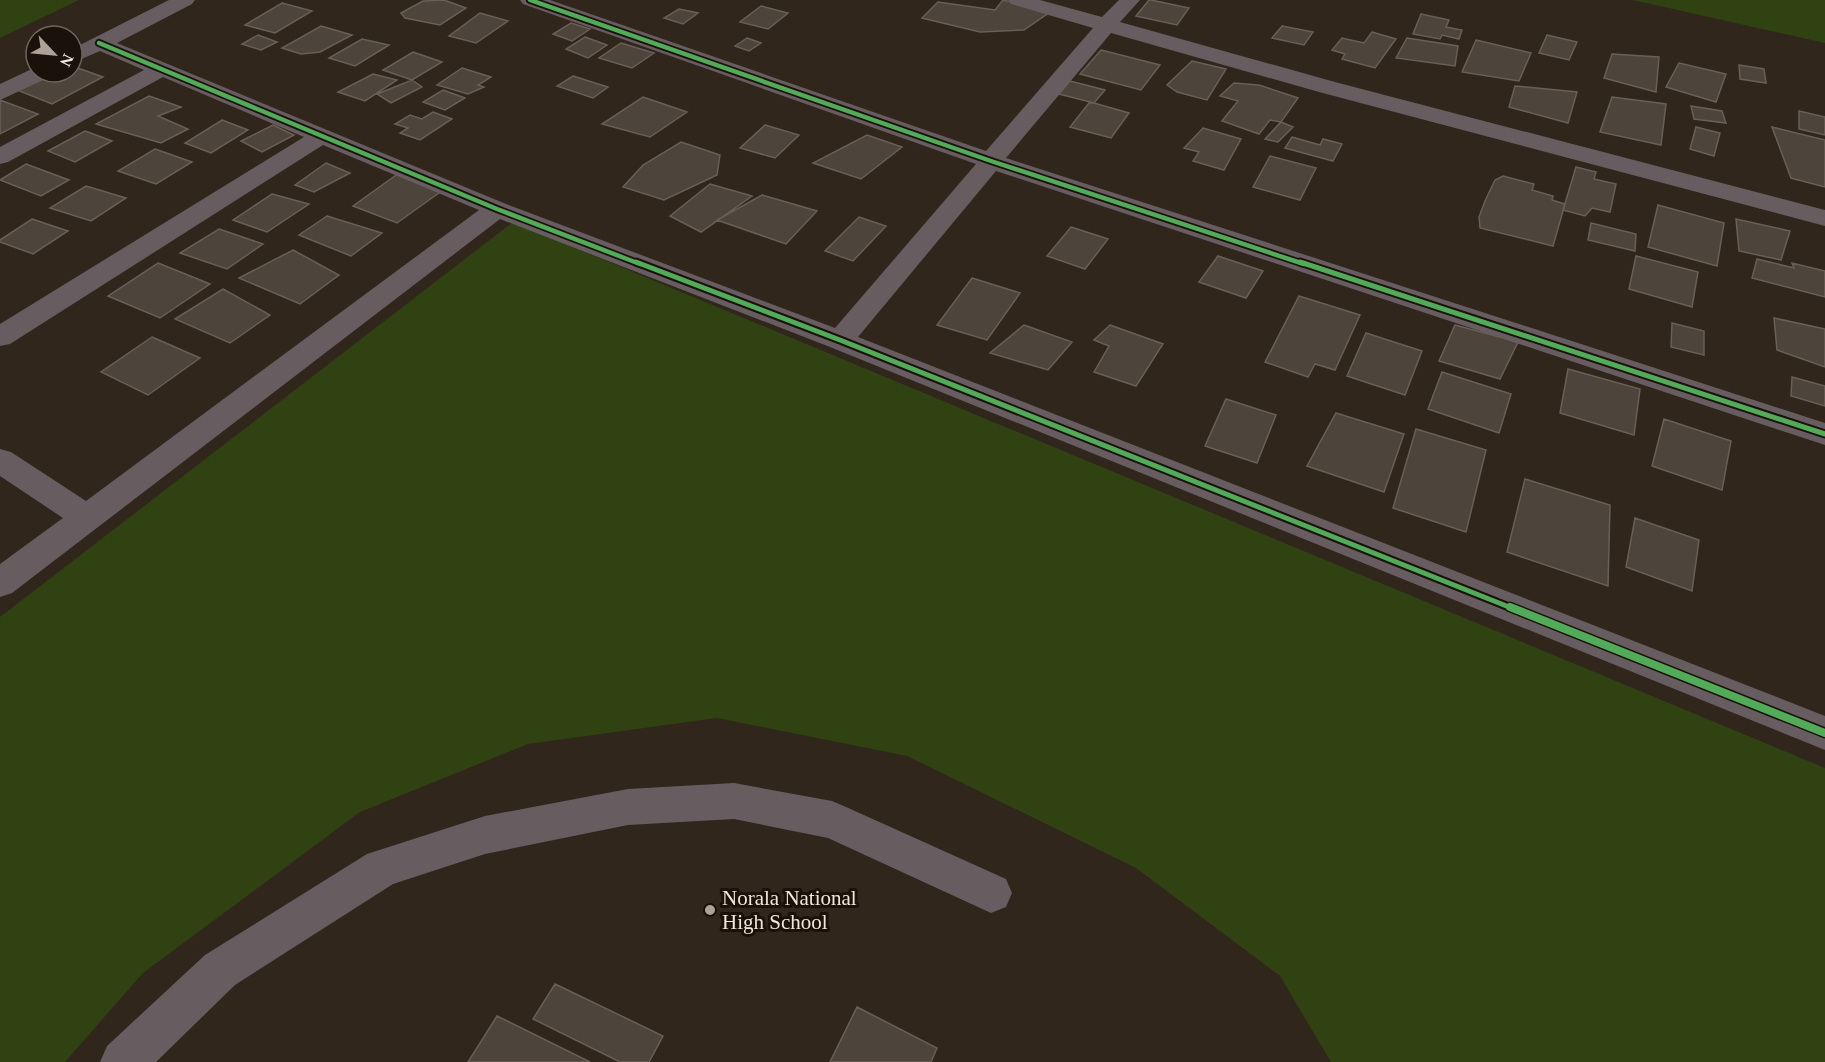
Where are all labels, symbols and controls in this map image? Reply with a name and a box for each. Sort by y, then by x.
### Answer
north arrow [24,24,84,84]
text: N [57,51,77,70]
place label: Norala National High School [722,886,857,934]
marker: Norala National High School [703,903,717,917]

